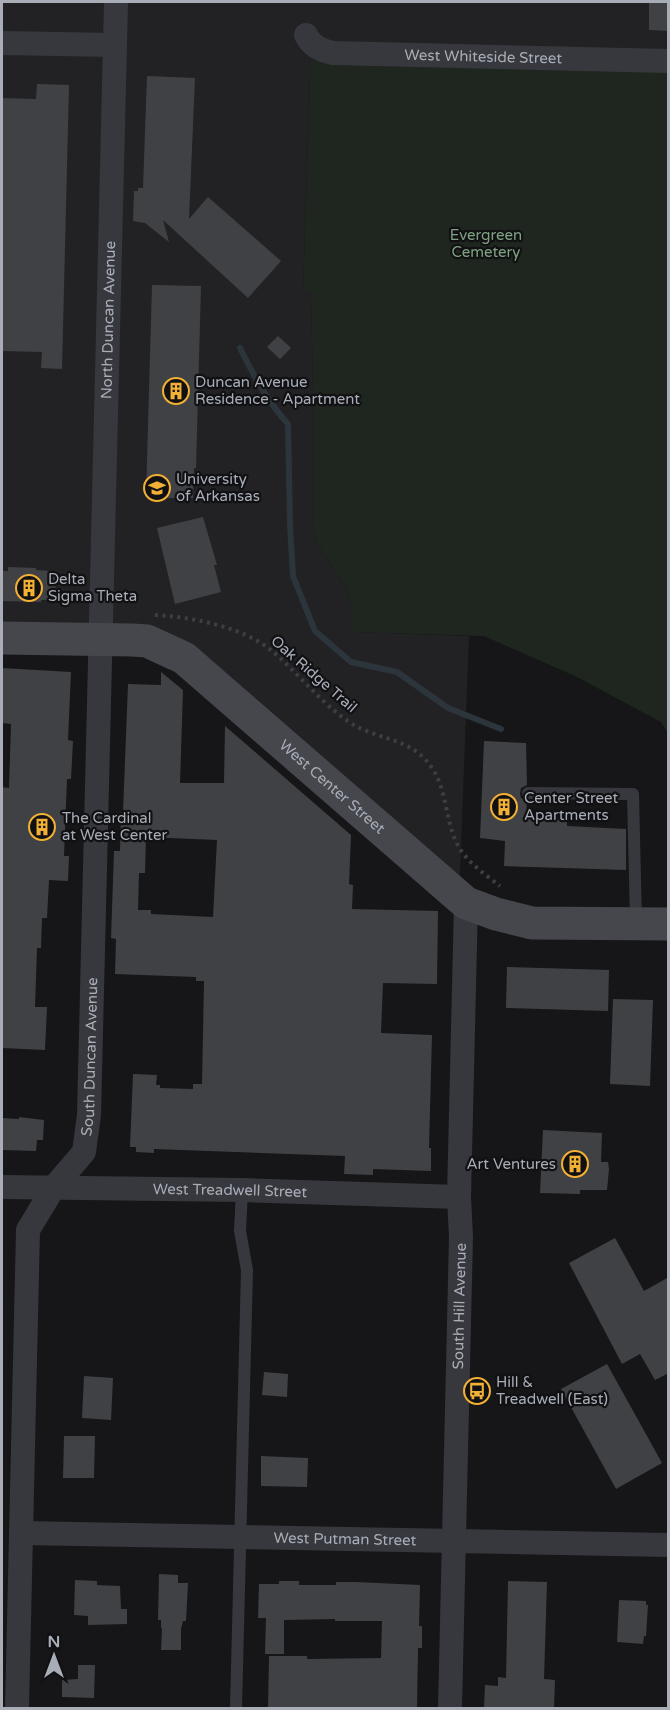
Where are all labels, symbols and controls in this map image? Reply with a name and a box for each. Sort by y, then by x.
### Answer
street label: West Whiteside Street [404,46,563,67]
park label: Evergreen Cemetery [450,226,522,261]
street label: North Duncan Avenue [97,241,119,399]
place label: Duncan Avenue Residence - Apartment [195,373,360,408]
building icon: Duncan Avenue Residence - Apartment [161,376,191,406]
place label: University of Arkansas [176,470,260,505]
school or university icon: University of Arkansas [142,473,172,503]
place label: Delta Sigma Theta [48,570,137,605]
building icon: Delta Sigma Theta [14,573,44,603]
street label: Oak Ridge Trail [267,632,361,716]
street label: West Center Street [276,736,389,838]
place label: Center Street Apartments [524,789,619,824]
building icon: Center Street Apartments [489,792,519,822]
place label: The Cardinal at West Center [62,809,167,844]
building icon: The Cardinal at West Center [27,812,57,842]
street label: South Duncan Avenue [77,977,101,1137]
building icon: Art Ventures [560,1149,590,1179]
place label: Art Ventures [466,1155,556,1173]
street label: West Treadwell Street [153,1180,308,1201]
street label: South Hill Avenue [449,1243,470,1369]
place label: Hill & Treadwell (East) [496,1373,608,1408]
bus stop icon: Hill & Treadwell (East) [462,1376,492,1406]
street label: West Putman Street [273,1529,417,1549]
north arrow [24,1626,84,1686]
text: N [48,1632,60,1652]

